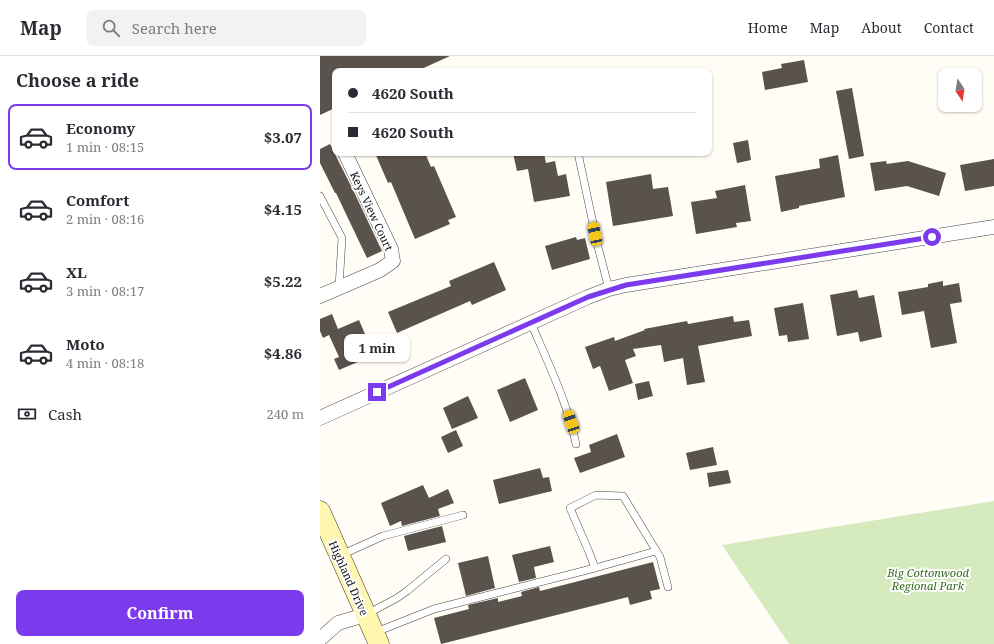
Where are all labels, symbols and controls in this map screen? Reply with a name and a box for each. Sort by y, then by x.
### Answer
search box [86,10,366,46]
text: Map [20,15,62,41]
icon: search [100,17,122,39]
text: Search here [132,18,217,38]
text: Home [748,18,788,37]
text: Map [810,18,839,37]
text: About [861,18,902,37]
text: Contact [924,18,974,37]
text: Choose a ride [16,68,139,92]
north arrow [938,68,982,112]
map controls [938,68,982,112]
text: 4620 South [372,83,454,103]
text: Economy [66,118,135,138]
icon: car [18,119,54,155]
text: 4620 South [372,122,454,142]
text: $3.07 [264,127,302,147]
text: 1 min · 08:15 [66,138,144,156]
street label: Keys View Court [347,169,397,253]
text: Comfort [66,190,129,210]
icon: car [18,191,54,227]
text: $4.15 [264,199,302,219]
text: 2 min · 08:16 [66,210,144,228]
car [587,221,603,247]
route start [923,228,941,246]
text: XL [66,262,87,282]
icon: car [18,263,54,299]
text: $5.22 [264,271,302,291]
text: 3 min · 08:17 [66,282,144,300]
text: Moto [66,334,105,354]
callout: 1 min [344,334,410,362]
icon: car [18,335,54,371]
text: 1 min [359,339,395,357]
text: $4.86 [264,343,302,363]
text: 4 min · 08:18 [66,354,144,372]
route end [368,383,386,401]
icon: cash [16,403,38,425]
text: Cash [48,404,82,424]
text: 240 m [267,405,304,423]
car [561,409,581,435]
street label: Highland Drive [326,538,372,618]
park label: Big Cottonwood Regional Park [886,565,969,593]
button: Confirm [16,590,304,636]

